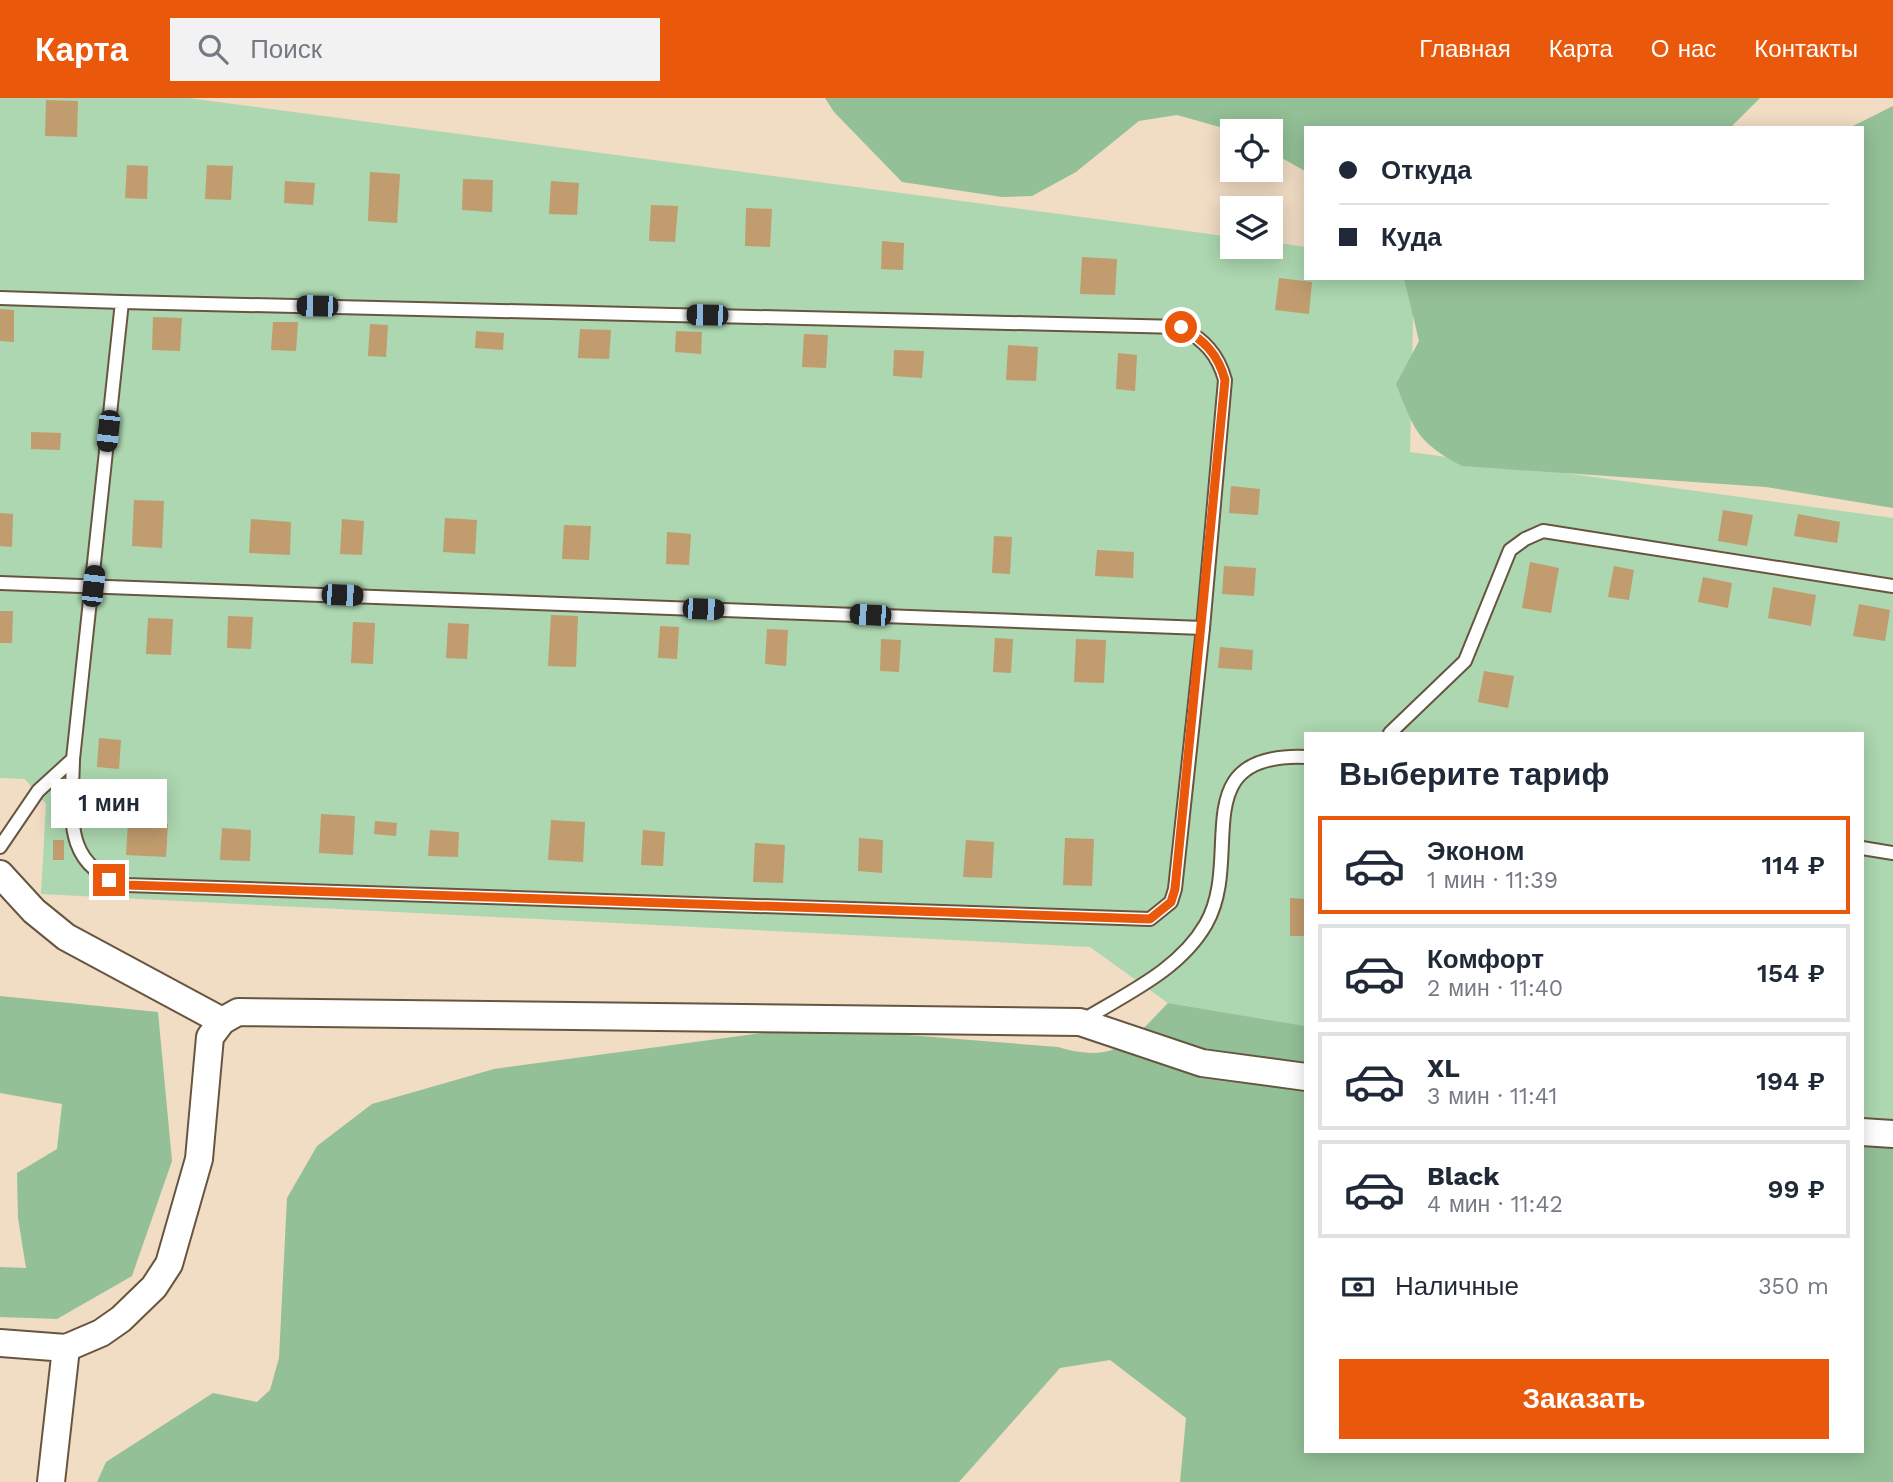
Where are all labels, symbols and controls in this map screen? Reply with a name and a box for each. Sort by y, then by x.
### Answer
search box [170,18,660,81]
text: Карта [35,30,128,69]
icon: search [194,30,232,68]
text: Поиск [250,34,322,64]
text: Главная [1419,35,1511,63]
text: Карта [1549,35,1613,63]
text: О нас [1651,35,1716,63]
text: Контакты [1754,35,1858,63]
map controls [1220,119,1283,259]
button: locate [1220,119,1283,182]
text: Откуда [1381,155,1472,185]
button: layers [1220,196,1283,259]
text: Куда [1381,222,1442,252]
car [296,295,339,317]
car [686,304,729,326]
route start [1165,311,1197,343]
car [96,409,121,453]
car [81,564,106,608]
car [321,584,364,606]
car [682,598,725,620]
car [849,603,892,627]
text: Выберите тариф [1339,755,1610,793]
callout: 1 мин [51,778,167,828]
text: 1 мин [78,790,140,817]
icon: car [1343,834,1406,897]
text: Эконом [1427,836,1525,866]
text: 114 ₽ [1761,850,1825,880]
route end [93,864,125,896]
text: 1 мин · 11:39 [1427,867,1558,894]
icon: car [1343,942,1406,1005]
text: Комфорт [1427,944,1544,974]
text: 154 ₽ [1757,958,1825,988]
text: 2 мин · 11:40 [1427,975,1563,1002]
icon: car [1343,1050,1406,1113]
text: XL [1427,1053,1460,1083]
text: 194 ₽ [1756,1066,1825,1096]
text: 3 мин · 11:41 [1427,1083,1557,1110]
icon: car [1343,1158,1406,1221]
text: Black [1427,1161,1499,1191]
text: 99 ₽ [1767,1174,1825,1204]
text: 4 мин · 11:42 [1427,1191,1563,1218]
icon: cash [1339,1268,1377,1306]
text: Наличные [1395,1271,1519,1301]
text: 350 m [1758,1273,1829,1300]
button: Заказать [1339,1359,1829,1439]

